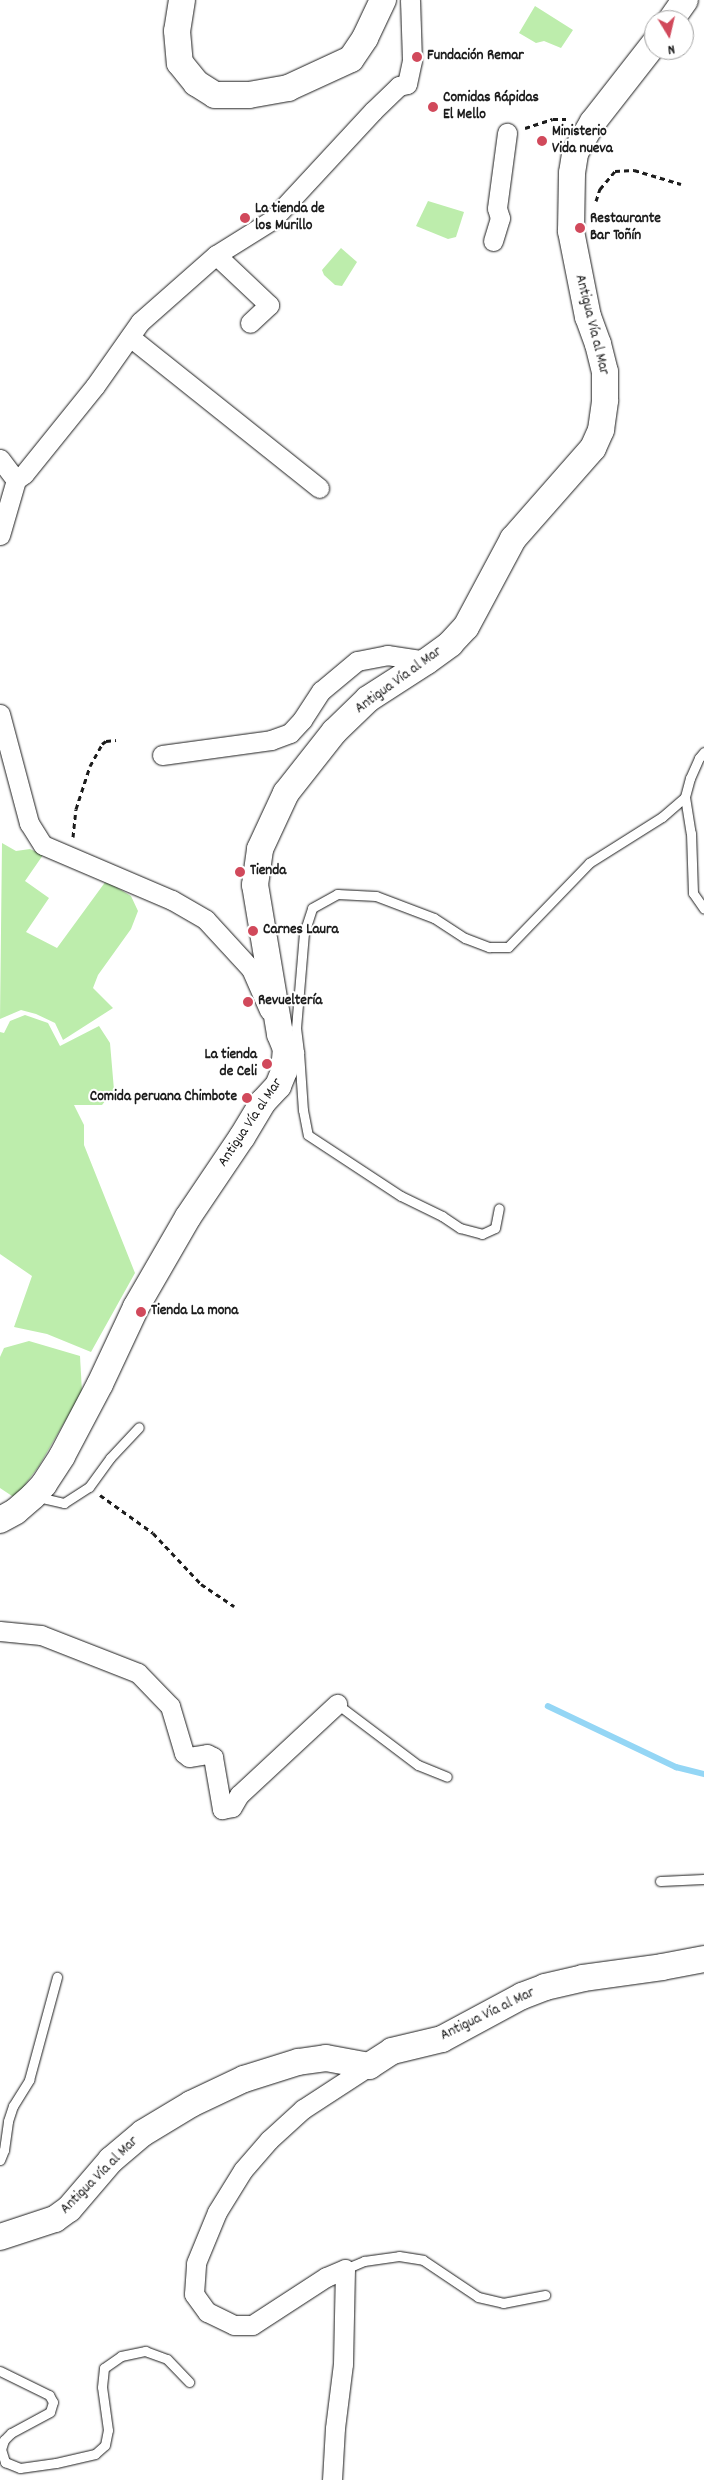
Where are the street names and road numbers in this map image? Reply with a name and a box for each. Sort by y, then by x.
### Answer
street label: Antigua Vía al Mar [570,273,612,377]
street label: Antigua Vía al Mar [352,644,446,718]
street label: Antigua Vía al Mar [215,1075,287,1171]
street label: Antigua Vía al Mar [438,1984,538,2046]
street label: Antigua Vía al Mar [57,2133,143,2219]

